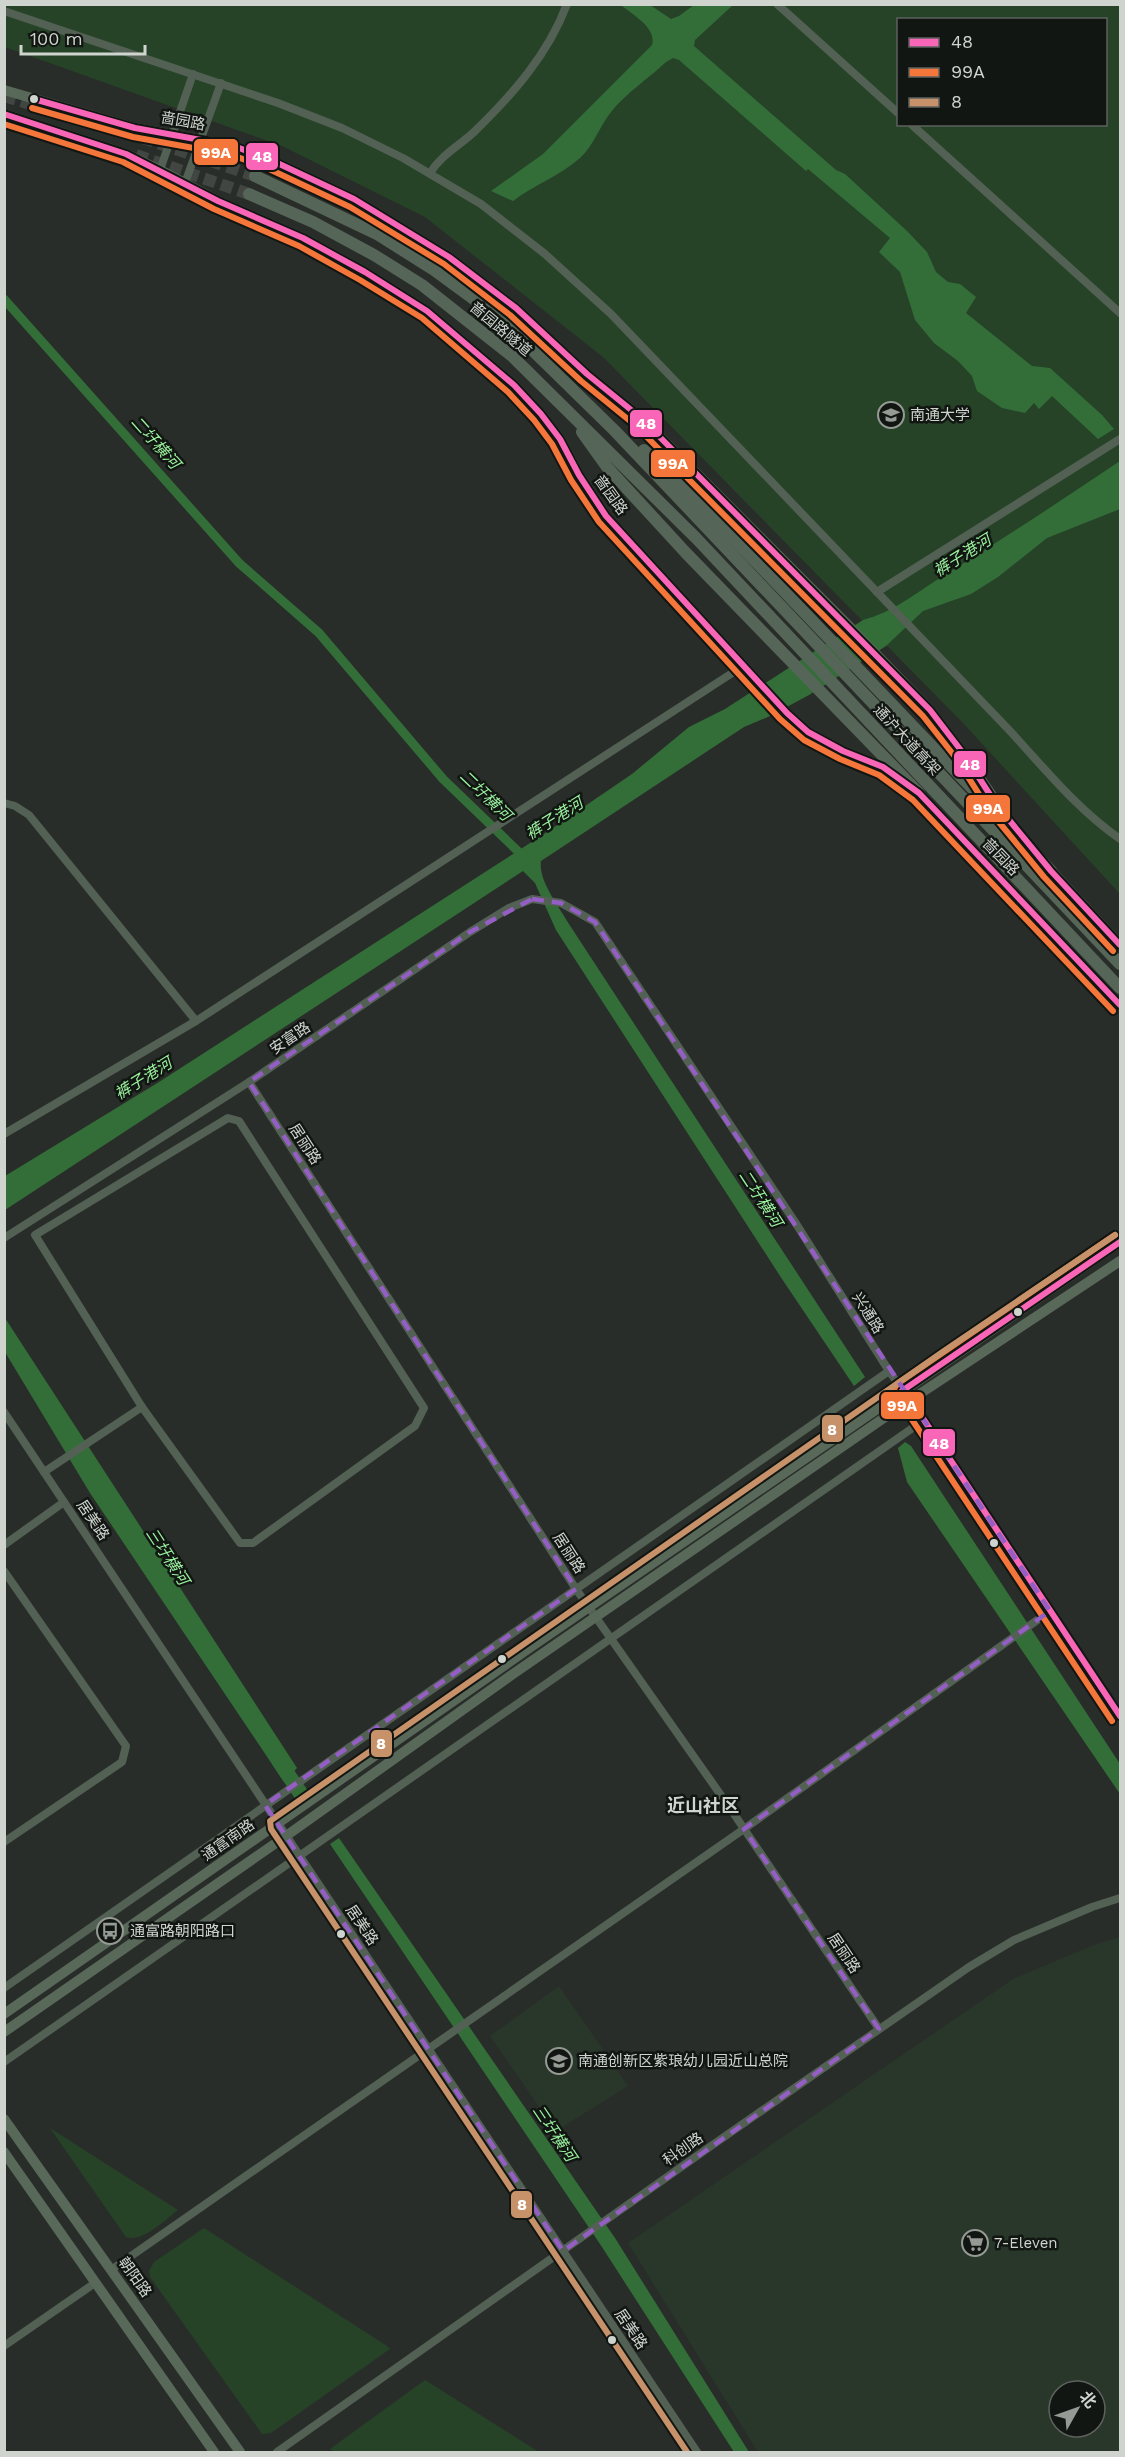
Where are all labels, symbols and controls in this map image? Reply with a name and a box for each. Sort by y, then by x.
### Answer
scale bar [21,18,146,56]
legend [897,18,1107,126]
text: 100 m [30,28,83,49]
text: 48 [951,31,973,52]
text: 99A [951,61,985,82]
text: 8 [951,91,962,112]
unlabelled marker [28,93,40,105]
street label: 啬园路 [159,108,207,134]
line badge: 99A [193,138,239,166]
line badge: 48 [245,142,279,171]
text: 99A [201,143,231,162]
text: 48 [252,147,272,166]
street label: 啬园路隧道 [466,298,536,360]
school or university icon: 南通大学 [876,400,906,430]
place label: 南通大学 [910,406,970,424]
line badge: 48 [629,409,663,438]
water label: 二圩横河 [127,412,186,475]
text: 48 [636,414,656,433]
line badge: 99A [650,449,696,478]
text: 99A [658,454,688,473]
street label: 啬园路 [590,472,632,518]
water label: 裤子港河 [930,529,997,580]
street label: 通沪大道高架 [870,701,944,779]
line badge: 48 [953,750,987,778]
text: 48 [960,755,980,774]
water label: 二圩横河 [456,766,517,827]
water label: 裤子港河 [522,792,589,843]
line badge: 99A [965,794,1011,823]
text: 99A [973,799,1003,818]
street label: 啬园路 [979,835,1023,879]
street label: 安富路 [266,1018,314,1058]
water label: 裤子港河 [111,1052,178,1103]
street label: 居丽路 [285,1120,325,1168]
water label: 二圩横河 [735,1166,788,1233]
street label: 兴通路 [848,1289,888,1337]
unlabelled marker [1012,1306,1024,1318]
line badge: 99A [880,1391,925,1420]
text: 99A [887,1396,917,1415]
line badge: 8 [821,1414,844,1443]
text: 8 [827,1420,837,1439]
line badge: 48 [922,1428,956,1457]
text: 48 [929,1434,949,1453]
street label: 居美路 [73,1496,113,1544]
water label: 三圩横河 [142,1524,195,1591]
street label: 居丽路 [549,1529,589,1577]
unlabelled marker [988,1537,1000,1549]
unlabelled marker [496,1653,508,1665]
line badge: 8 [370,1729,393,1758]
text: 8 [376,1734,386,1753]
district label: 近山社区 [667,1795,739,1816]
street label: 通富南路 [198,1815,258,1865]
street label: 居美路 [342,1901,382,1949]
bus stop icon: 通富路朝阳路口 [95,1916,125,1946]
place label: 通富路朝阳路口 [130,1922,235,1940]
unlabelled marker [335,1928,347,1940]
street label: 居丽路 [824,1929,864,1977]
school or university icon: 南通创新区紫琅幼儿园近山总院 [544,2046,574,2076]
place label: 南通创新区紫琅幼儿园近山总院 [578,2052,788,2070]
water label: 三圩横河 [529,2101,582,2168]
street label: 科创路 [659,2129,707,2169]
line badge: 8 [510,2190,533,2219]
text: 8 [517,2195,527,2214]
supermarket icon: 7-Eleven [960,2228,990,2258]
place label: 7-Eleven [994,2234,1058,2252]
street label: 朝阳路 [115,2253,155,2301]
street label: 居美路 [611,2305,651,2353]
unlabelled marker [606,2334,618,2346]
north arrow [1047,2379,1107,2439]
text: 北 [1076,2387,1101,2412]

